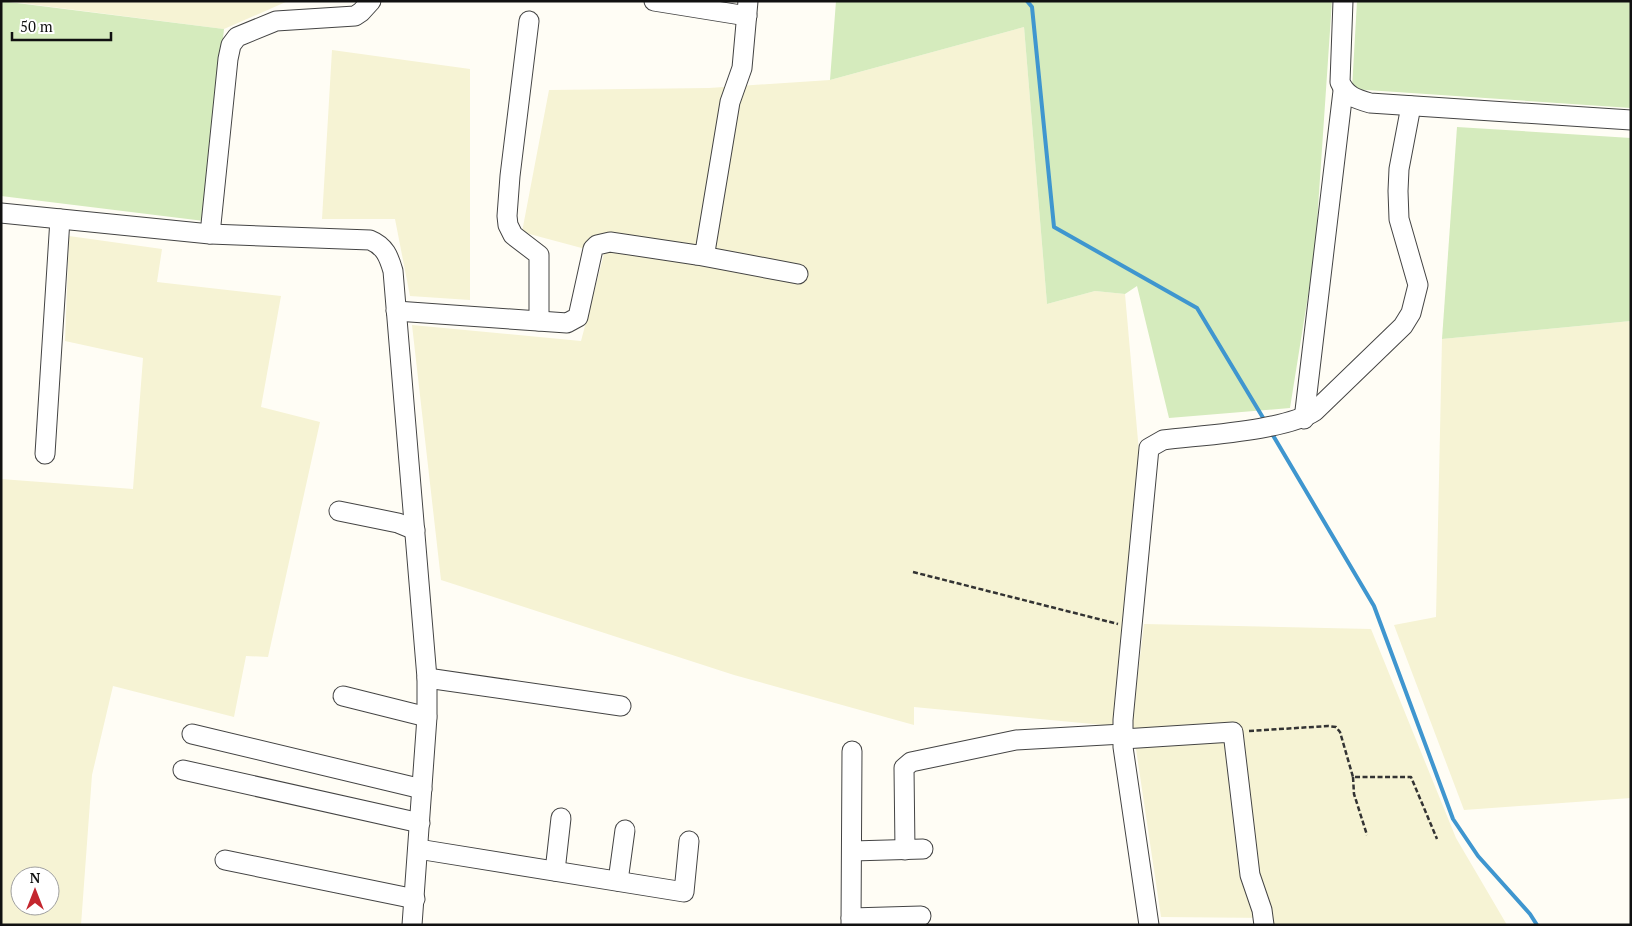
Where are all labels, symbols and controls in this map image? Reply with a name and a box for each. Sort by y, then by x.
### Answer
scale bar [12,10,111,42]
text: 50 m [20,16,53,36]
north arrow [10,866,60,916]
text: N [30,868,41,887]

